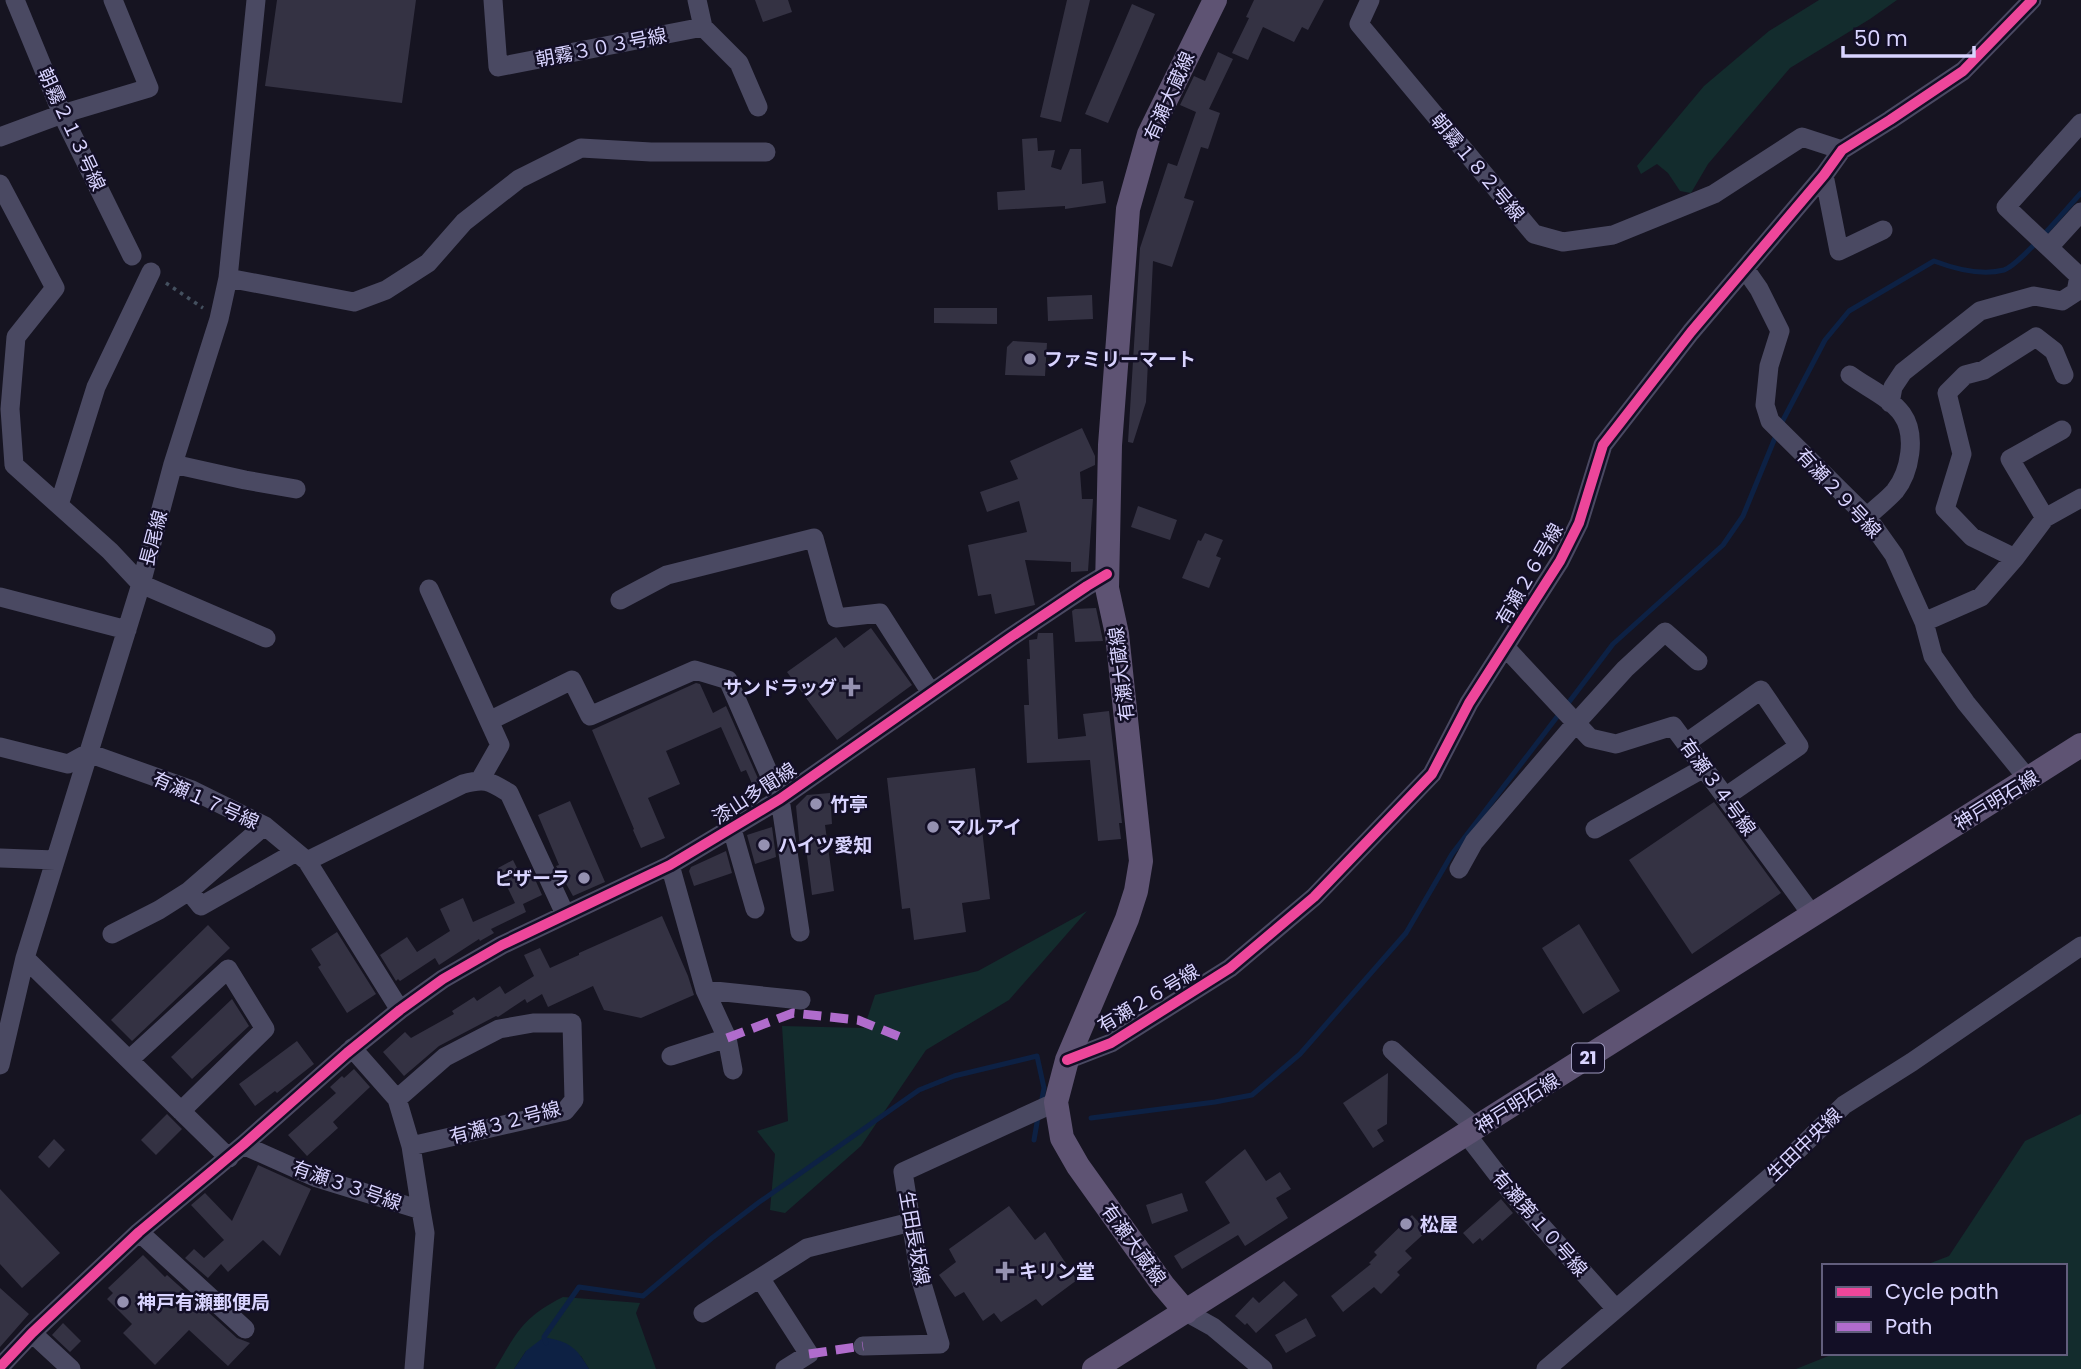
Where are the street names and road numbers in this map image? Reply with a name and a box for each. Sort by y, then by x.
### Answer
street label: 朝霧３０３号線 [533,22,669,73]
street label: 有瀬大蔵線 [1138,47,1201,145]
street label: 朝霧２１３号線 [31,63,112,195]
street label: 朝霧１８２号線 [1425,108,1531,227]
street label: 有瀬２９号線 [1790,442,1887,544]
street label: 長尾線 [133,507,174,569]
street label: 有瀬２６号線 [1489,518,1570,630]
street label: 有瀬大蔵線 [1102,625,1141,723]
street label: 有瀬３４号線 [1673,733,1762,841]
street label: 漆山多聞線 [707,756,801,831]
street label: 神戸明石線 [1949,764,2044,837]
street label: 有瀬１７号線 [148,765,263,836]
street label: 有瀬２６号線 [1092,957,1204,1039]
road number: 21 [1572,1044,1604,1072]
street label: 神戸明石線 [1470,1067,1565,1140]
street label: 有瀬３２号線 [447,1095,564,1150]
street label: 生田中央線 [1761,1102,1848,1187]
street label: 有瀬３３号線 [289,1154,405,1217]
street label: 有瀬第１０号線 [1486,1164,1593,1282]
street label: 生田長坂線 [893,1189,936,1287]
street label: 有瀬大蔵線 [1095,1198,1172,1291]

